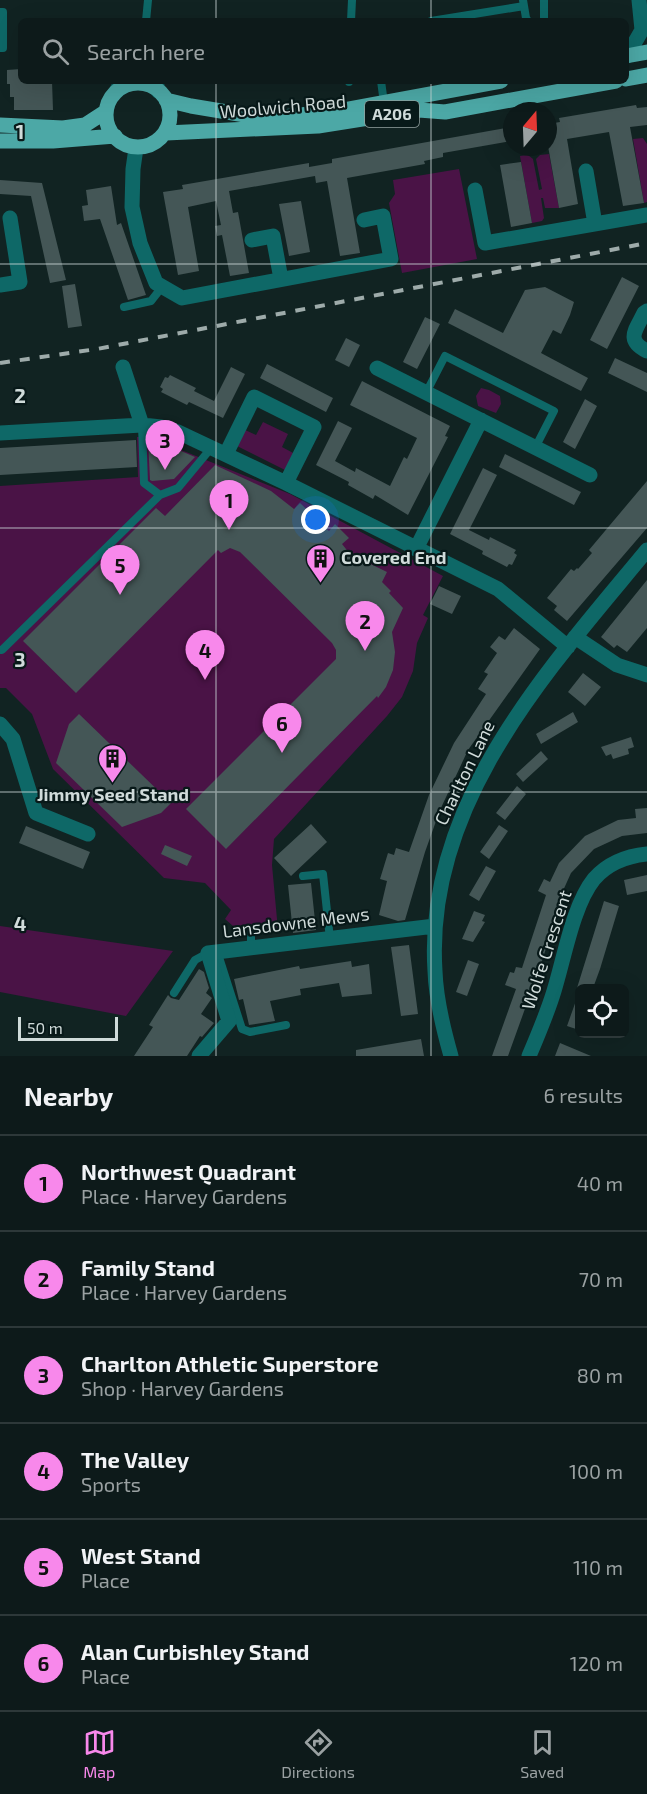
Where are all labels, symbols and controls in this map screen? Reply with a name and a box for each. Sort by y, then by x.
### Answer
search box [18,18,629,84]
icon: search [39,35,72,68]
text: Search here [87,38,205,64]
street label: Woolwich Road [219,90,347,122]
road number: A206 [365,101,419,127]
north arrow [503,102,557,156]
text: 1 [16,119,24,143]
text: 2 [14,383,26,407]
pin: 3 [146,420,184,470]
pin: 1 [210,480,248,530]
your location [301,505,330,534]
building icon: Covered End [304,542,336,584]
pin: 5 [100,546,140,595]
place label: Covered End [341,546,447,568]
pin: 2 [346,602,385,651]
pin: 4 [186,630,224,680]
text: 3 [14,647,26,671]
pin: 6 [262,704,302,753]
street label: Charlton Lane [429,717,499,829]
building icon: Jimmy Seed Stand [97,742,129,784]
place label: Jimmy Seed Stand [37,783,189,805]
street label: Wolfe Crescent [516,887,576,1012]
street label: Lansdowne Mews [221,902,370,942]
text: 4 [14,911,27,935]
map controls [575,984,629,1038]
button: locate [575,984,629,1038]
scale bar [18,1014,118,1042]
text: 50 m [27,1018,63,1037]
text: Nearby [24,1080,113,1111]
text: 6 results [543,1083,623,1107]
text: Northwest Quadrant [81,1158,296,1184]
text: 1 [39,1171,48,1195]
text: 40 m [577,1171,623,1195]
text: Place · Harvey Gardens [81,1184,287,1208]
text: Family Stand [81,1254,215,1280]
text: 2 [38,1267,49,1291]
text: 70 m [579,1267,623,1291]
text: Place · Harvey Gardens [81,1280,287,1304]
text: Charlton Athletic Superstore [81,1350,379,1376]
text: 3 [38,1363,49,1387]
text: 80 m [577,1363,623,1387]
text: Shop · Harvey Gardens [81,1376,284,1400]
text: The Valley [81,1446,189,1472]
text: 4 [37,1459,50,1483]
text: 100 m [569,1459,623,1483]
text: Sports [81,1472,141,1496]
text: West Stand [81,1542,201,1568]
text: 5 [38,1555,49,1579]
text: 110 m [573,1555,623,1579]
text: Place [81,1568,130,1592]
text: Alan Curbishley Stand [81,1638,310,1664]
text: 6 [38,1651,49,1675]
text: 120 m [570,1651,623,1675]
text: Place [81,1664,130,1688]
tab: Map [83,1726,116,1781]
tab: Directions [281,1726,355,1781]
tab: Saved [520,1726,564,1781]

